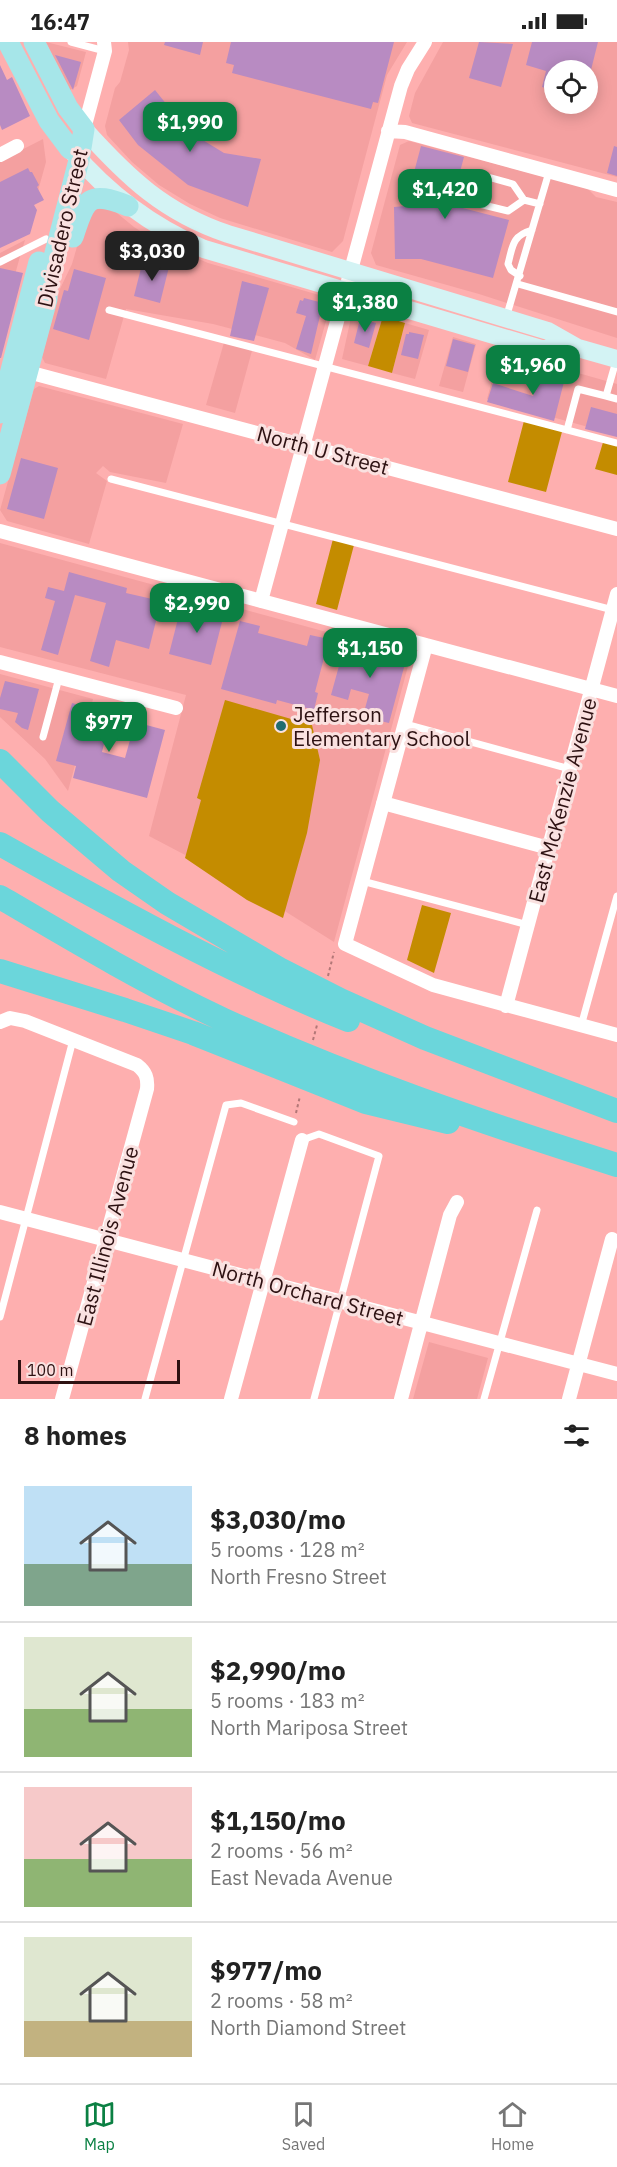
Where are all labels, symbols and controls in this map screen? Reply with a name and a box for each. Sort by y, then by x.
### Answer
text: 16:47 [30,7,90,36]
map controls [544,60,598,114]
button: locate [544,60,598,114]
pin: $1,990 [141,102,239,153]
text: $1,990 [157,108,223,135]
street label: Divisadero Street [30,146,94,310]
pin: $1,420 [396,169,494,220]
text: $1,420 [412,175,478,202]
pin: $3,030 [103,231,201,282]
text: $3,030 [119,237,185,264]
pin: $1,380 [316,282,414,333]
text: $1,380 [332,288,398,315]
pin: $1,960 [484,345,582,396]
text: $1,960 [500,351,566,378]
street label: North U Street [254,419,392,481]
pin: $2,990 [148,583,246,634]
text: $2,990 [164,589,230,616]
pin: $1,150 [321,628,419,679]
text: $1,150 [337,634,403,661]
street label: East McKenzie Avenue [521,694,603,906]
place label: Jefferson Elementary School [293,700,470,752]
pin: $977 [73,702,145,753]
text: $977 [85,708,133,735]
marker: Jefferson Elementary School [274,719,288,733]
street label: East Illinois Avenue [70,1143,144,1329]
street label: North Orchard Street [209,1254,407,1332]
scale bar [18,1357,180,1384]
text: 100 m [27,1360,74,1380]
text: 8 homes [24,1418,127,1452]
icon: filters [560,1419,593,1452]
text: $3,030/mo [210,1502,346,1536]
icon: home [72,1510,144,1582]
text: 5 rooms · 128 m² [210,1536,365,1563]
text: North Fresno Street [210,1563,387,1590]
text: $2,990/mo [210,1653,346,1687]
icon: home [72,1661,144,1733]
text: 5 rooms · 183 m² [210,1687,365,1714]
text: North Mariposa Street [210,1714,408,1741]
text: $1,150/mo [210,1803,346,1837]
icon: home [72,1811,144,1883]
text: 2 rooms · 56 m² [210,1837,353,1864]
text: East Nevada Avenue [210,1864,393,1891]
text: $977/mo [210,1953,322,1987]
icon: home [72,1961,144,2033]
text: 2 rooms · 58 m² [210,1987,353,2014]
text: North Diamond Street [210,2014,406,2041]
tab: Map [83,2098,116,2154]
tab: Saved [282,2098,325,2154]
tab: Home [491,2098,534,2154]

